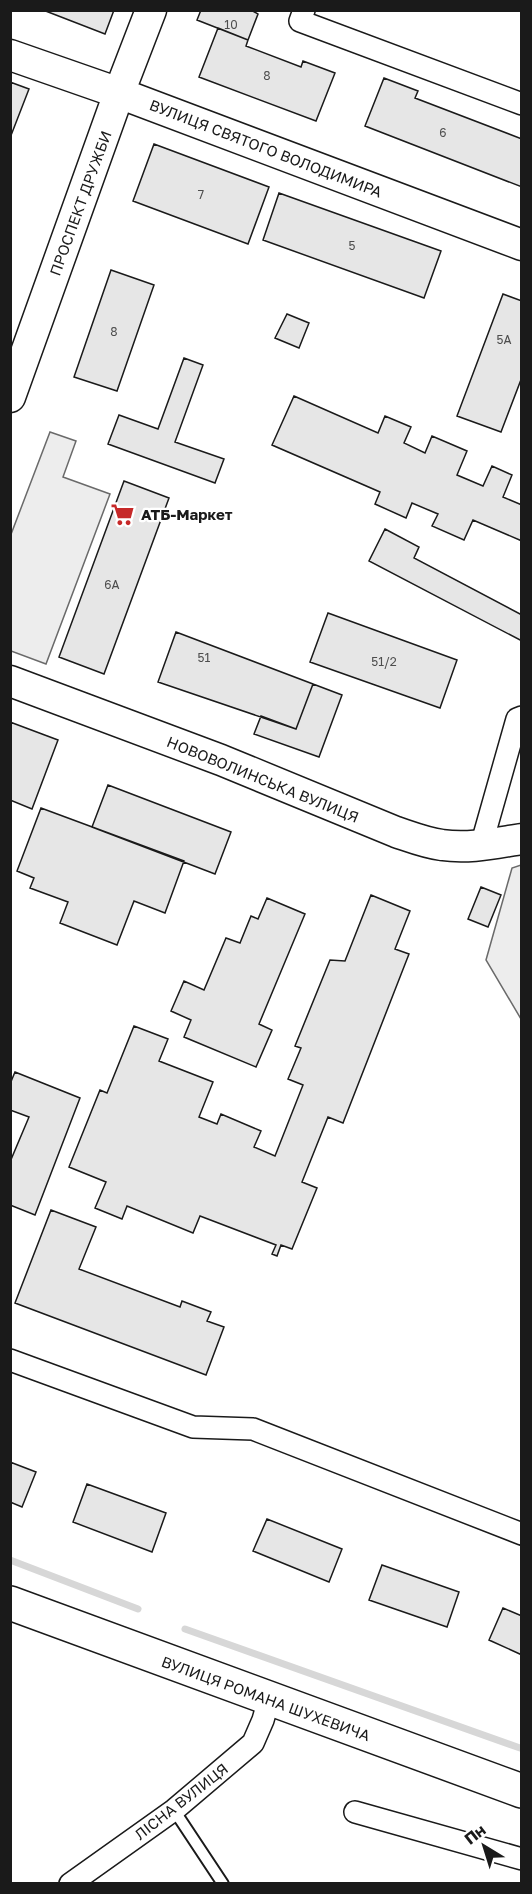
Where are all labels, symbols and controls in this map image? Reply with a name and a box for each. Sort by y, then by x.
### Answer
house number: 10 [224,17,238,32]
house number: 8 [263,68,271,83]
street label: ВУЛИЦЯ СВЯТОГО ВОЛОДИМИРА [147,95,385,201]
house number: 6 [439,125,447,140]
street label: ПРОСПЕКТ ДРУЖБИ [45,128,115,278]
house number: 7 [198,187,204,202]
house number: 5 [349,238,356,253]
house number: 8 [110,324,118,339]
house number: 5А [496,332,512,347]
supermarket icon: АТБ-Маркет [110,501,136,527]
place label: АТБ-Маркет [141,505,233,523]
house number: 6А [104,577,120,592]
house number: 51 [198,650,211,665]
house number: 51/2 [371,654,397,669]
street label: НОВОВОЛИНСЬКА ВУЛИЦЯ [164,732,362,826]
street label: ВУЛИЦЯ РОМАНА ШУХЕВИЧА [159,1652,373,1744]
street label: ЛІСНА ВУЛИЦЯ [131,1759,231,1843]
north arrow [454,1816,514,1876]
text: Пн [460,1820,489,1849]

